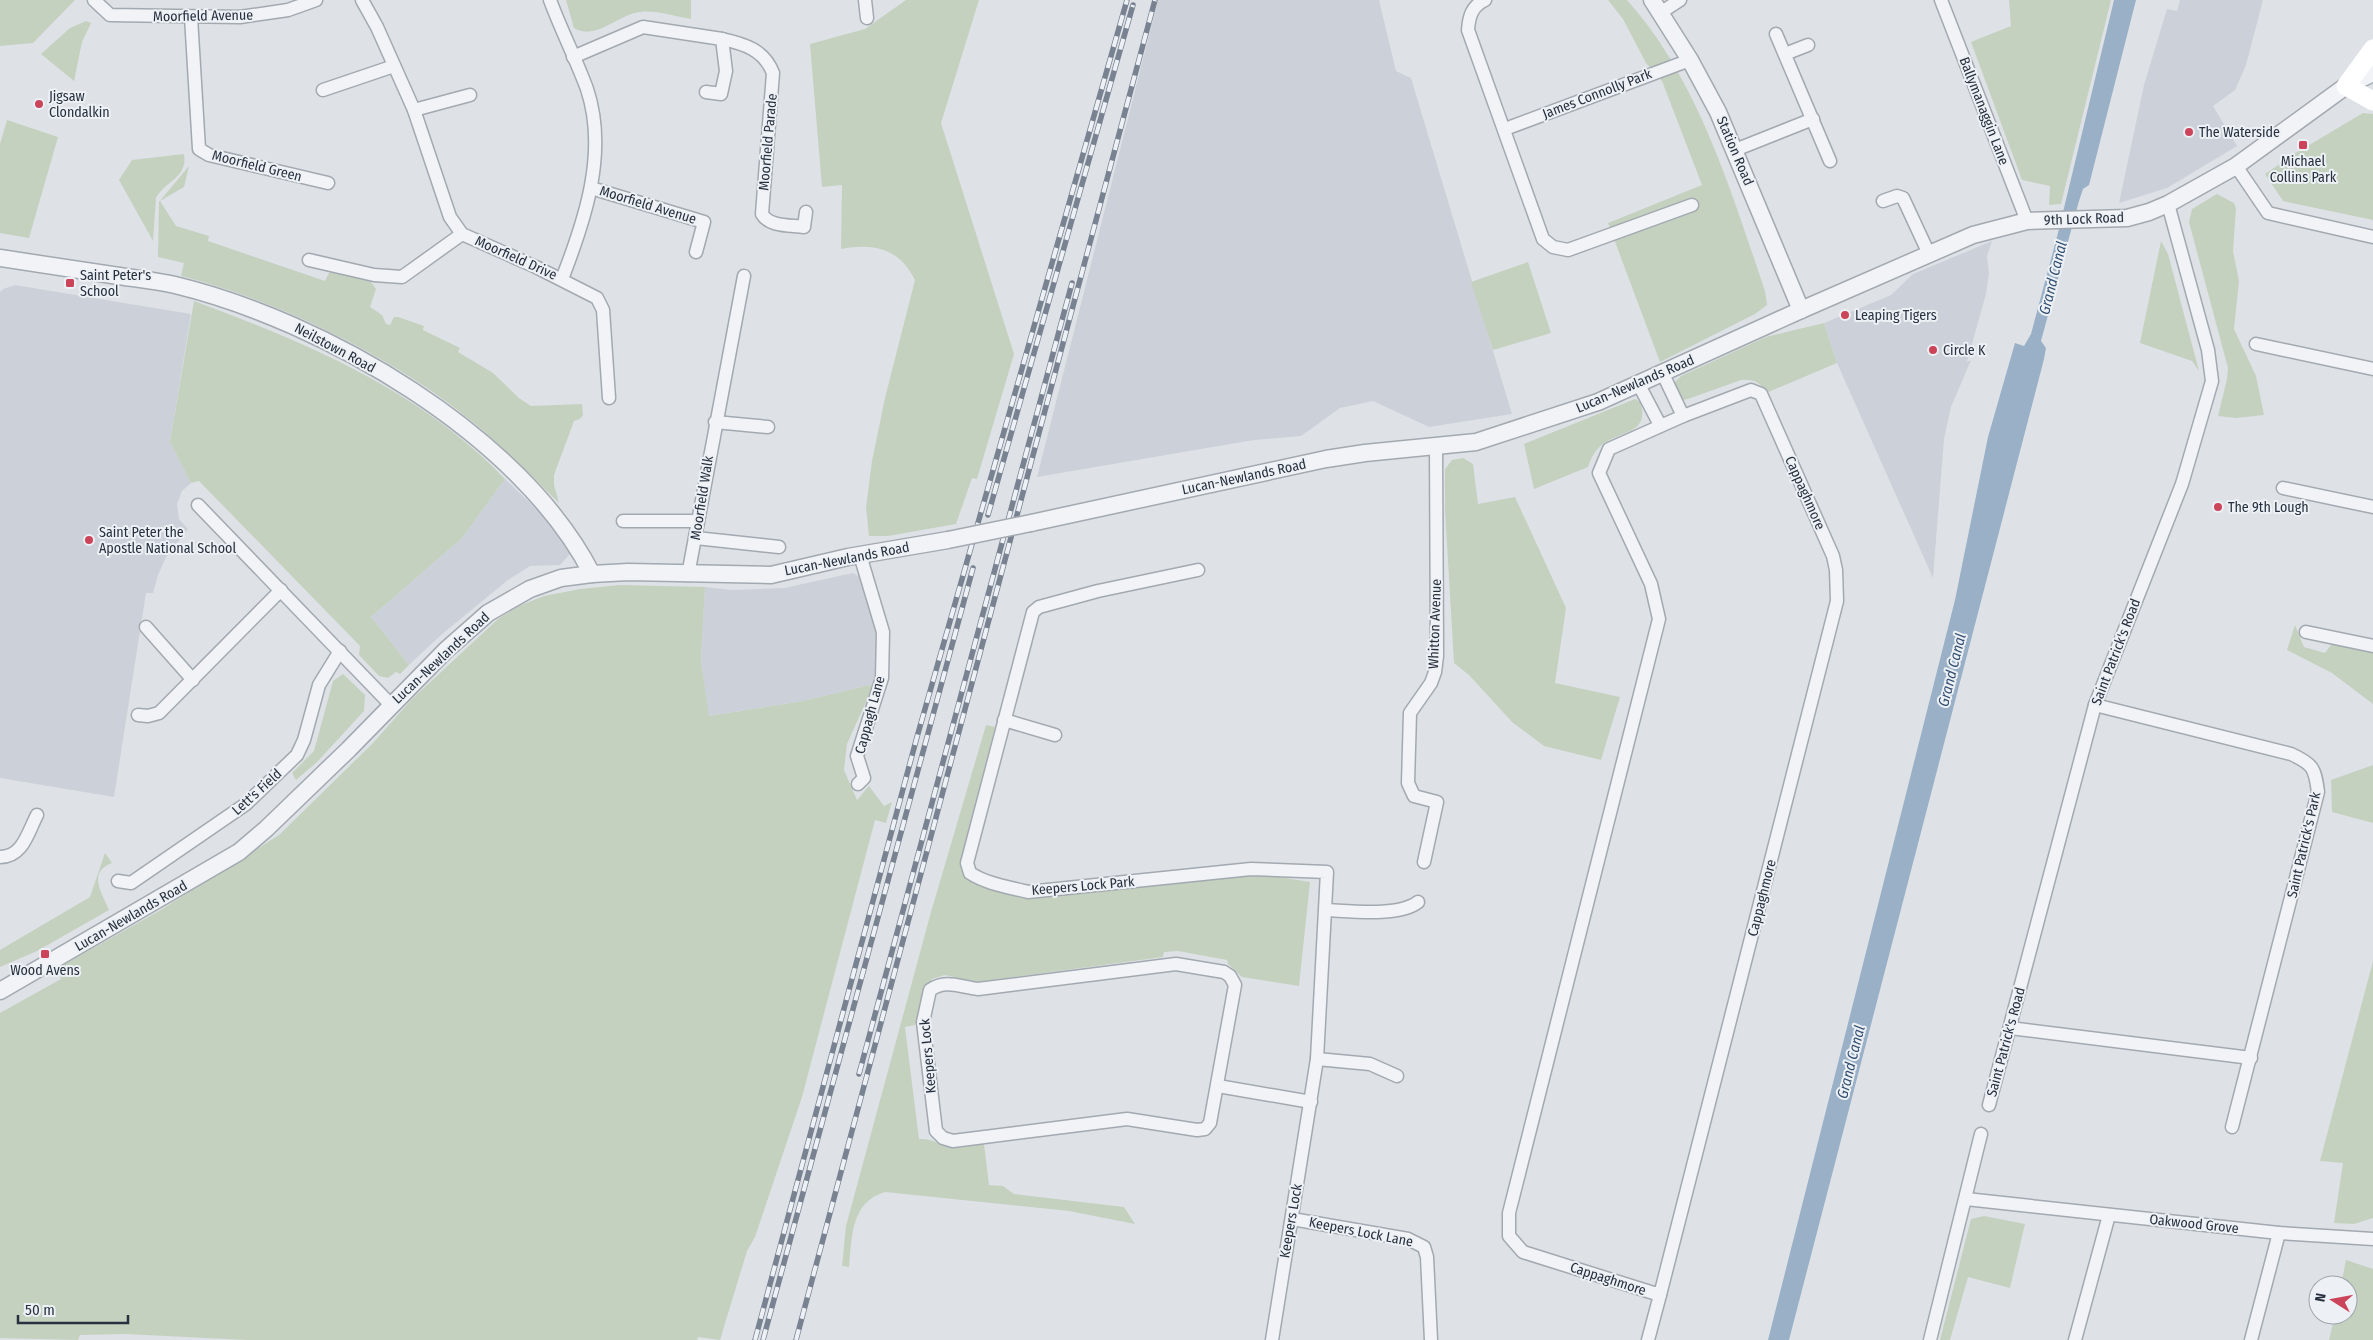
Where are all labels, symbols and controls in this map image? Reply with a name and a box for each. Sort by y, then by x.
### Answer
street label: Moorfield Avenue [153,7,253,25]
street label: Ballymanaggin Lane [1956,55,2012,167]
street label: James Connolly Park [1540,65,1654,123]
place label: Jigsaw Clondalkin [49,88,110,121]
street label: Moorfield Parade [755,93,781,191]
marker: Jigsaw Clondalkin [33,98,45,110]
street label: Station Road [1713,114,1757,188]
place label: The Waterside [2199,124,2280,141]
marker: The Waterside [2183,126,2195,138]
marker: Michael Collins Park [2297,139,2309,151]
street label: Moorfield Green [210,147,304,185]
place label: Michael Collins Park [2270,153,2337,186]
street label: Moorfield Avenue [598,182,699,228]
street label: 9th Lock Road [2044,209,2124,229]
street label: Moorfield Drive [472,232,560,284]
water label: Grand Canal [2035,239,2071,317]
place label: Saint Peter's School [80,267,151,300]
marker: Saint Peter's School [64,277,76,289]
place label: Leaping Tigers [1855,307,1937,324]
marker: Leaping Tigers [1839,309,1851,321]
street label: Neilstown Road [292,320,378,376]
place label: Circle K [1943,342,1986,359]
marker: Circle K [1927,344,1939,356]
street label: Lucan-Newlands Road [1573,351,1697,417]
street label: Moorfield Walk [687,454,717,541]
street label: Cappaghmore [1781,454,1829,533]
street label: Lucan-Newlands Road [1180,456,1308,498]
place label: The 9th Lough [2228,499,2309,516]
marker: The 9th Lough [2212,501,2224,513]
place label: Saint Peter the Apostle National School [99,524,236,557]
marker: Saint Peter the Apostle National School [83,534,95,546]
street label: Lucan-Newlands Road [783,539,911,579]
street label: Whitton Avenue [1425,578,1445,669]
street label: Saint Patrick's Road [2088,596,2144,708]
street label: Lucan-Newlands Road [389,609,493,707]
water label: Grand Canal [1934,631,1970,709]
street label: Cappagh Lane [851,674,889,756]
street label: Lett's Field [229,765,285,819]
street label: Saint Patrick's Park [2284,790,2325,900]
street label: Cappaghmore [1744,858,1780,938]
street label: Keepers Lock Park [1031,873,1136,899]
street label: Lucan-Newlands Road [72,877,190,955]
marker: Wood Avens [39,948,51,960]
place label: Wood Avens [10,962,80,979]
street label: Saint Patrick's Road [1983,985,2029,1099]
street label: Keepers Lock [916,1017,940,1094]
water label: Grand Canal [1833,1023,1869,1101]
street label: Keepers Lock [1276,1182,1306,1259]
street label: Oakwood Grove [2149,1211,2240,1237]
street label: Keepers Lock Lane [1308,1214,1415,1250]
street label: Cappaghmore [1568,1259,1648,1299]
north arrow [2308,1275,2358,1325]
scale bar [18,1292,128,1324]
text: N [2312,1292,2330,1303]
text: 50 m [25,1301,55,1319]

